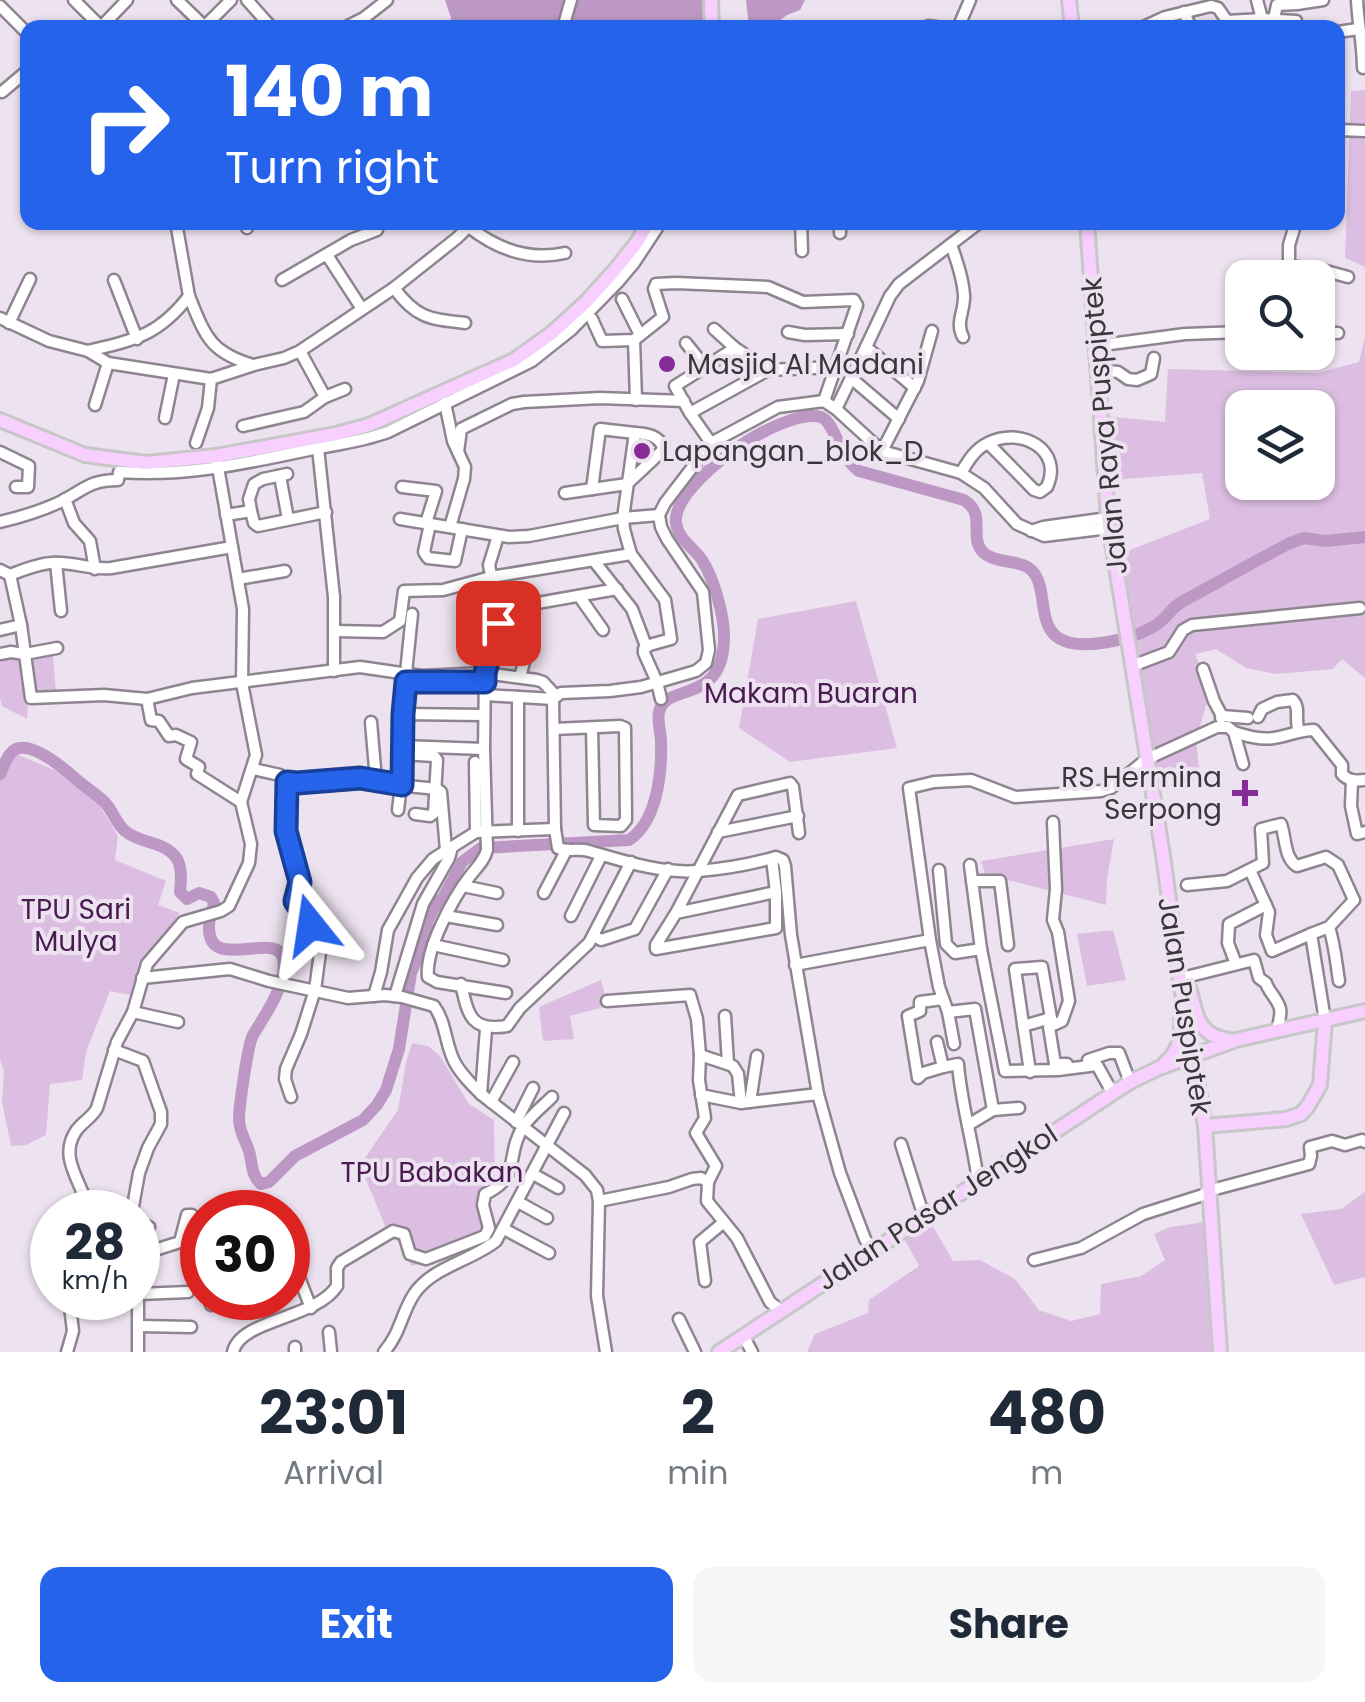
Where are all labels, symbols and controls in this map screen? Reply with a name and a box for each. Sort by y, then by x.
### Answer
text: 140 m [225,42,433,141]
icon: right [60,60,190,190]
text: Turn right [225,136,439,199]
map controls [1225,260,1335,500]
button: search [1225,260,1335,370]
street label: Jalan Raya Puspiptek [1072,275,1137,576]
place label: Masjid Al Madani [687,345,924,384]
marker: Masjid Al Madani [656,353,678,375]
button: layers [1225,390,1335,500]
place label: Lapangan_blok_D [662,432,924,471]
marker: Lapangan_blok_D [631,440,653,462]
pin [456,581,541,666]
icon: arrive [471,596,526,651]
park label: Makam Buaran [704,674,918,713]
place label: RS Hermina Serpong [1061,758,1222,829]
marker: RS Hermina Serpong [1232,780,1258,806]
position arrow [259,873,363,977]
park label: TPU Sari Mulya [21,890,131,961]
street label: Jalan Puspiptek [1148,894,1221,1119]
street label: Jalan Pasar Jengkol [809,1115,1065,1300]
park label: TPU Babakan [341,1153,523,1192]
speed limit sign: 30 [180,1190,310,1320]
text: 28 [65,1207,125,1278]
text: km/h [62,1263,128,1298]
text: 23:01 [259,1371,408,1455]
text: 2 [681,1371,715,1455]
text: 480 [987,1371,1106,1455]
text: Arrival [283,1450,384,1495]
text: min [667,1450,728,1495]
text: m [1030,1450,1063,1495]
button: Exit [40,1567,673,1682]
button: Share [693,1567,1325,1682]

